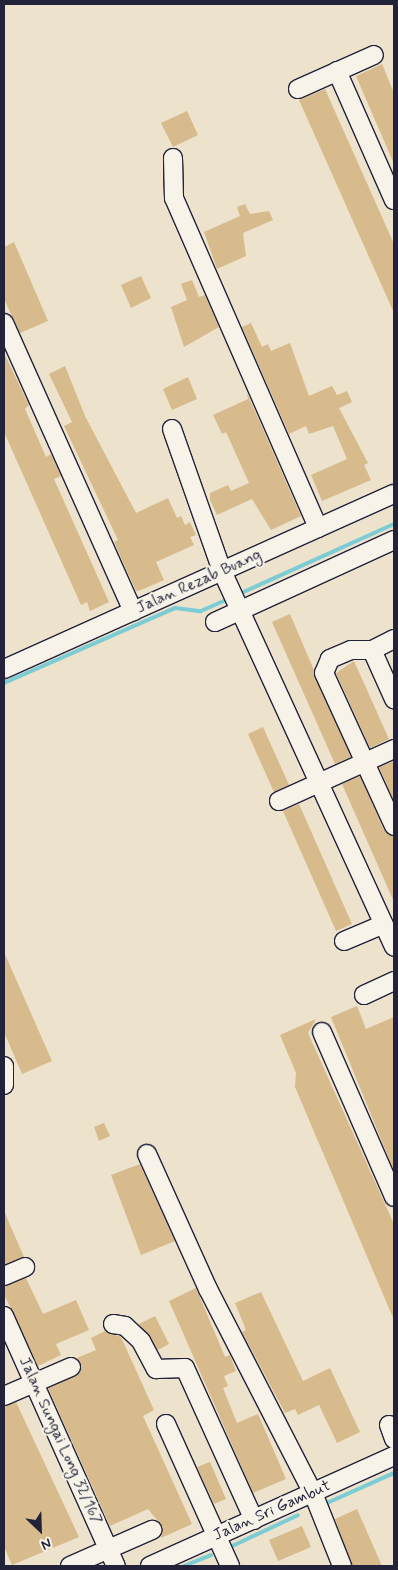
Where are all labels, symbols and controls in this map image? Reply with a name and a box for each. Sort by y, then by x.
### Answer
street label: Jalan Rezab Buang [134,546,264,618]
street label: Jalan Sungai Long 32/167 [15,1355,105,1527]
street label: Jalan Sri Gambut [210,1477,334,1545]
north arrow [15,1505,65,1555]
text: N [38,1534,54,1554]

